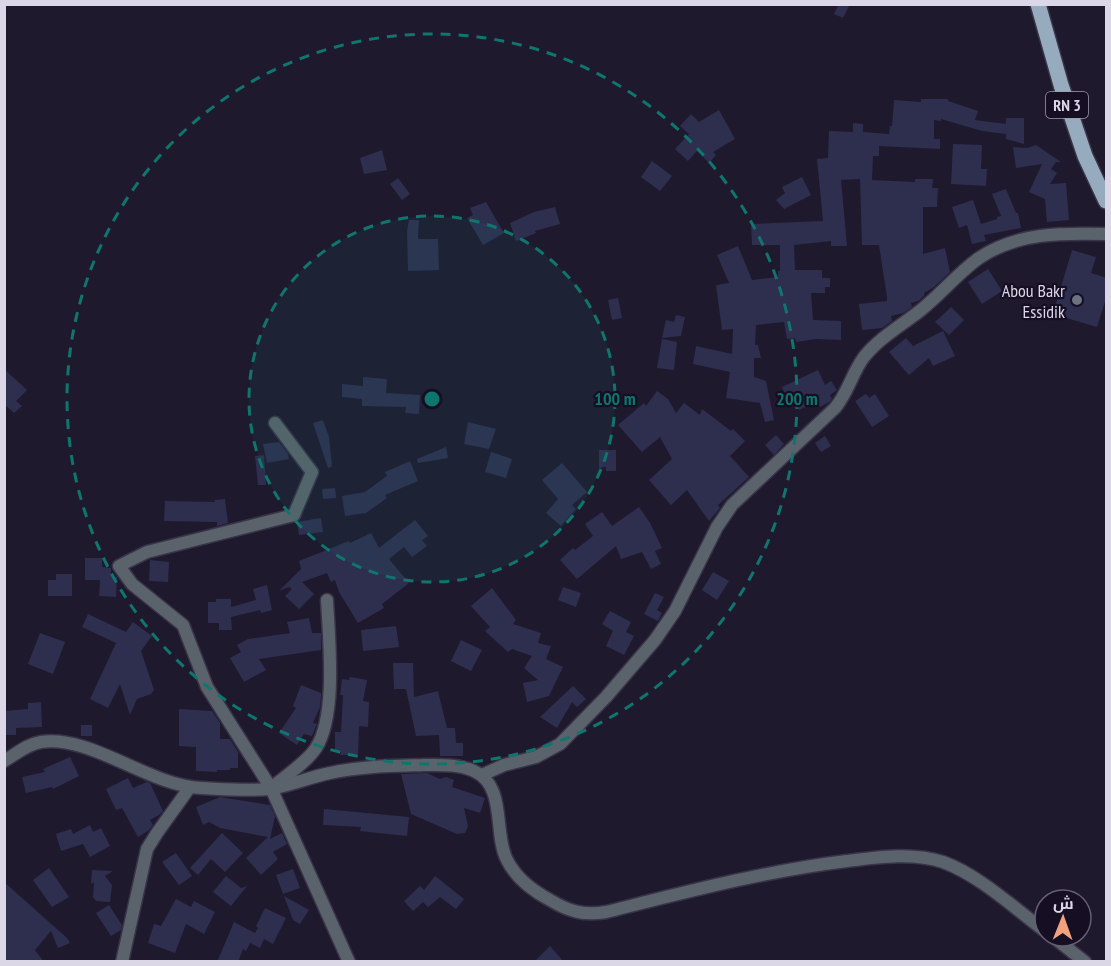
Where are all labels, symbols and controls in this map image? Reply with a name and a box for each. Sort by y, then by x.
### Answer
road number: RN 3 [1046,92,1088,118]
place label: Abou Bakr Essidik [1002,279,1065,323]
marker: Abou Bakr Essidik [1070,293,1084,307]
text: 100 m [594,387,636,410]
text: 200 m [776,387,818,410]
centre of rings [422,389,442,409]
north arrow [1033,888,1093,948]
text: ش [1053,893,1074,913]

